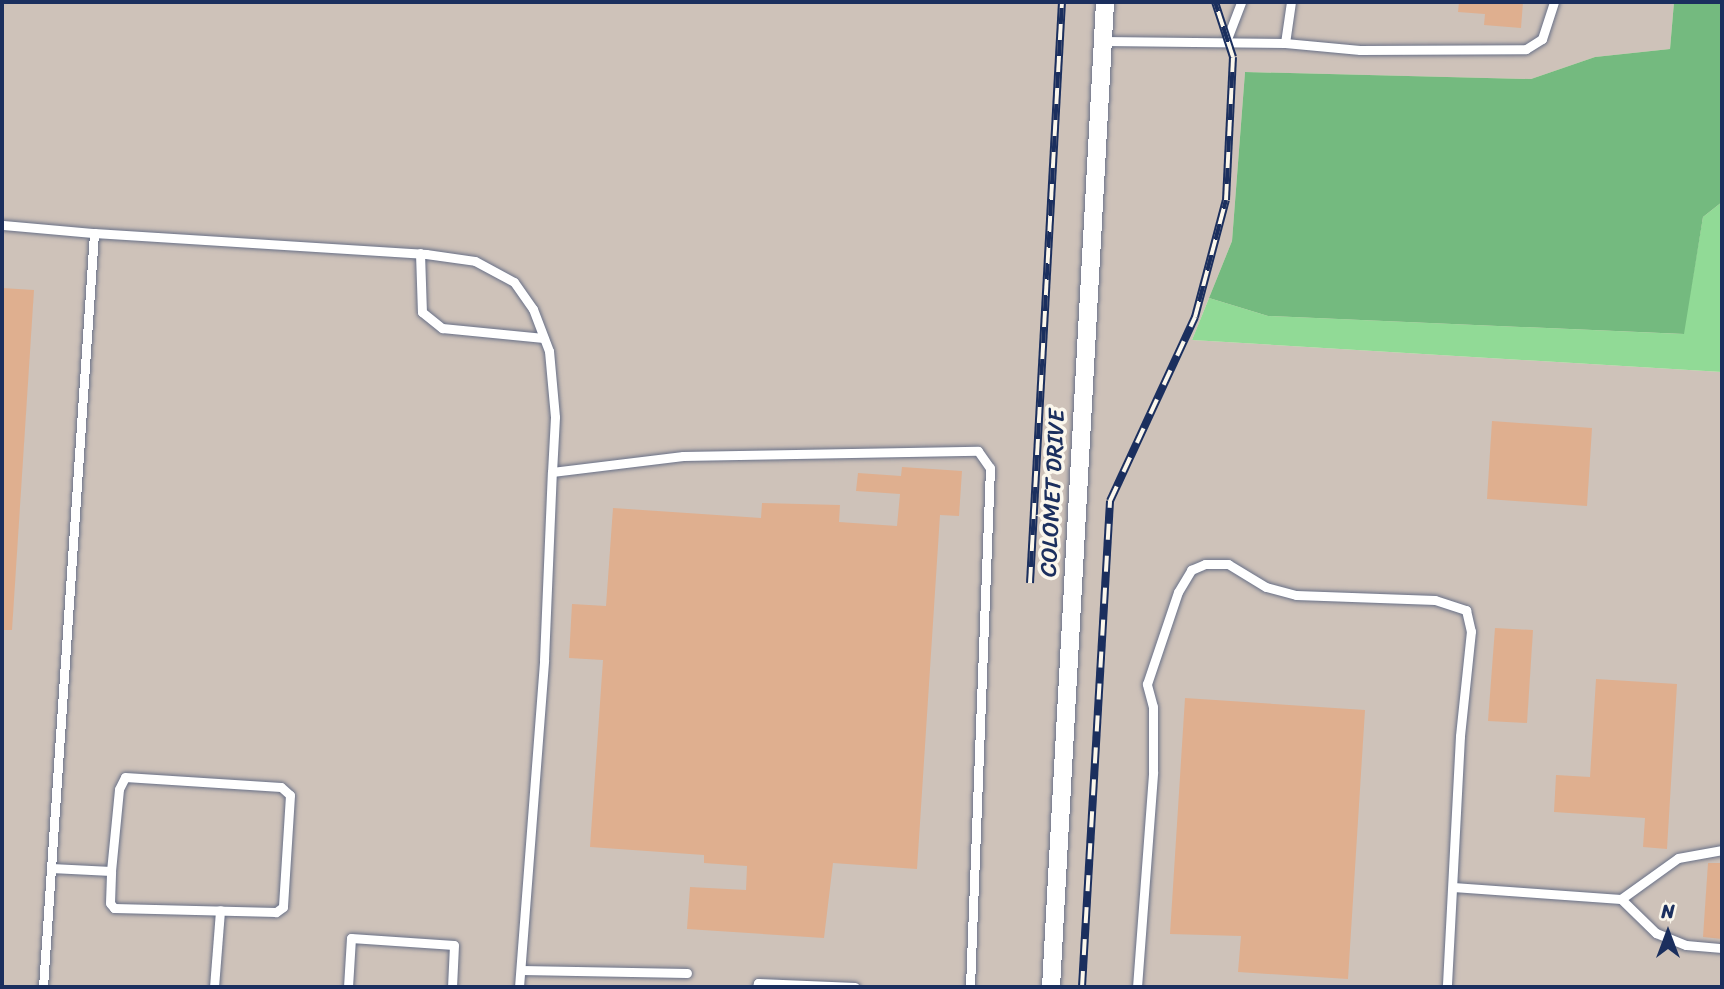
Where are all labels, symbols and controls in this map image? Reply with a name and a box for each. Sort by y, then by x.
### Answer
street label: COLOMET DRIVE [1035,408,1071,578]
text: N [1661,895,1675,928]
north arrow [1633,898,1703,968]

